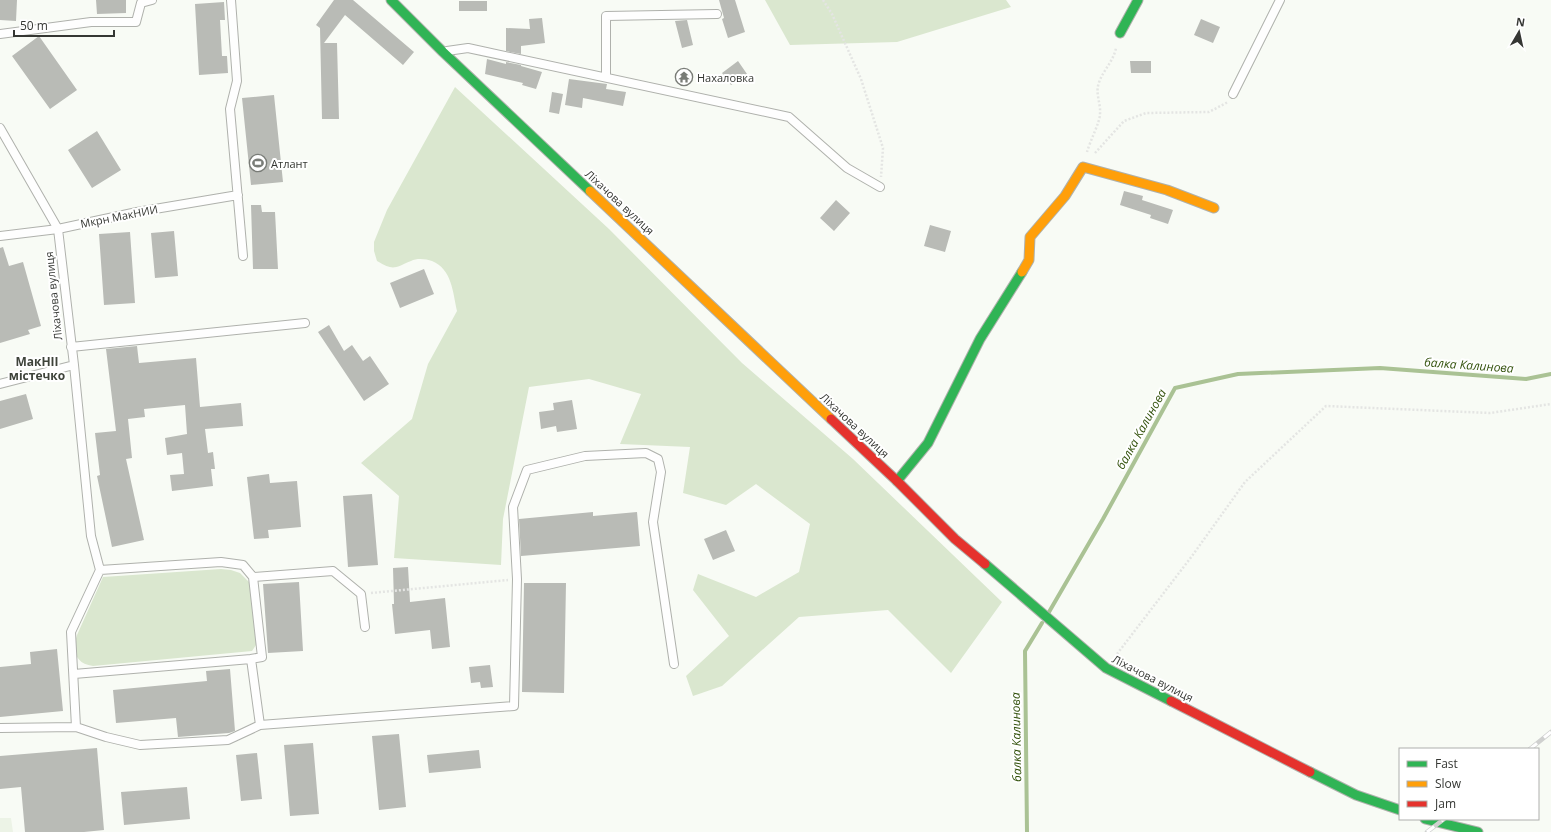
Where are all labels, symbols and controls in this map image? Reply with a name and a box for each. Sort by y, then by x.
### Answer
scale bar [14,12,114,38]
north arrow [1499,12,1539,52]
text: N [1515,14,1526,30]
text: 50 m [20,17,48,34]
temple icon: Нахаловка [674,67,694,87]
place label: Нахаловка [697,70,754,85]
sports icon: Атлант [248,153,268,173]
place label: Атлант [271,156,308,171]
street label: Ліхачова вулиця [582,166,658,238]
street label: Мкрн МакНИИ [79,201,159,231]
street label: Ліхачова вулиця [41,251,65,341]
district label: МакНІІ містечко [9,353,65,384]
water label: балка Калинова [1424,353,1514,377]
water label: балка Калинова [1112,386,1170,472]
street label: Ліхачова вулиця [817,389,893,461]
street label: Ліхачова вулиця [1110,651,1196,705]
water label: балка Калинова [1007,692,1025,782]
legend [1399,748,1539,820]
text: Fast [1435,755,1458,772]
text: Slow [1435,775,1462,792]
text: Jam [1434,795,1456,812]

